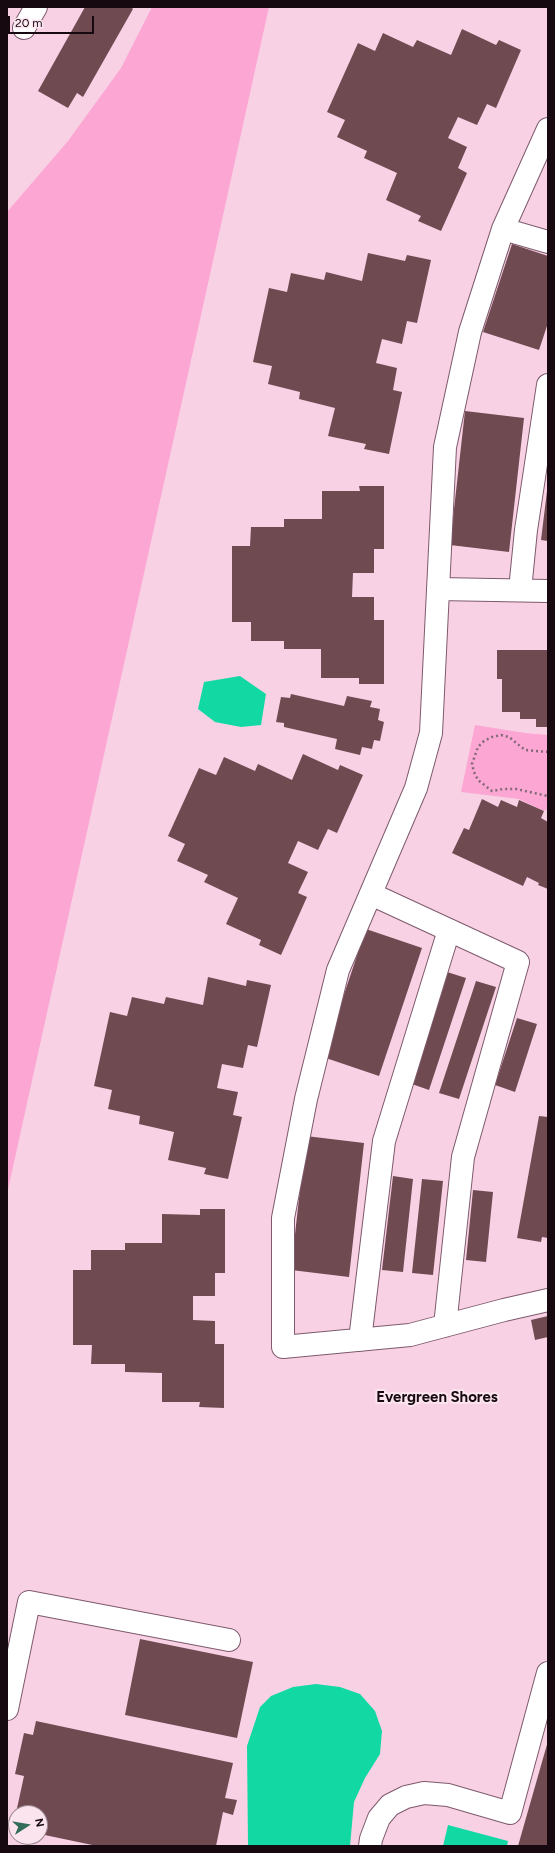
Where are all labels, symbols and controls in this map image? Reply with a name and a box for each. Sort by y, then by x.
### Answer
scale bar [10,8,96,34]
text: 20 m [15,16,43,30]
district label: Evergreen Shores [376,1389,498,1407]
north arrow [8,1805,48,1845]
text: N [32,1817,46,1828]

